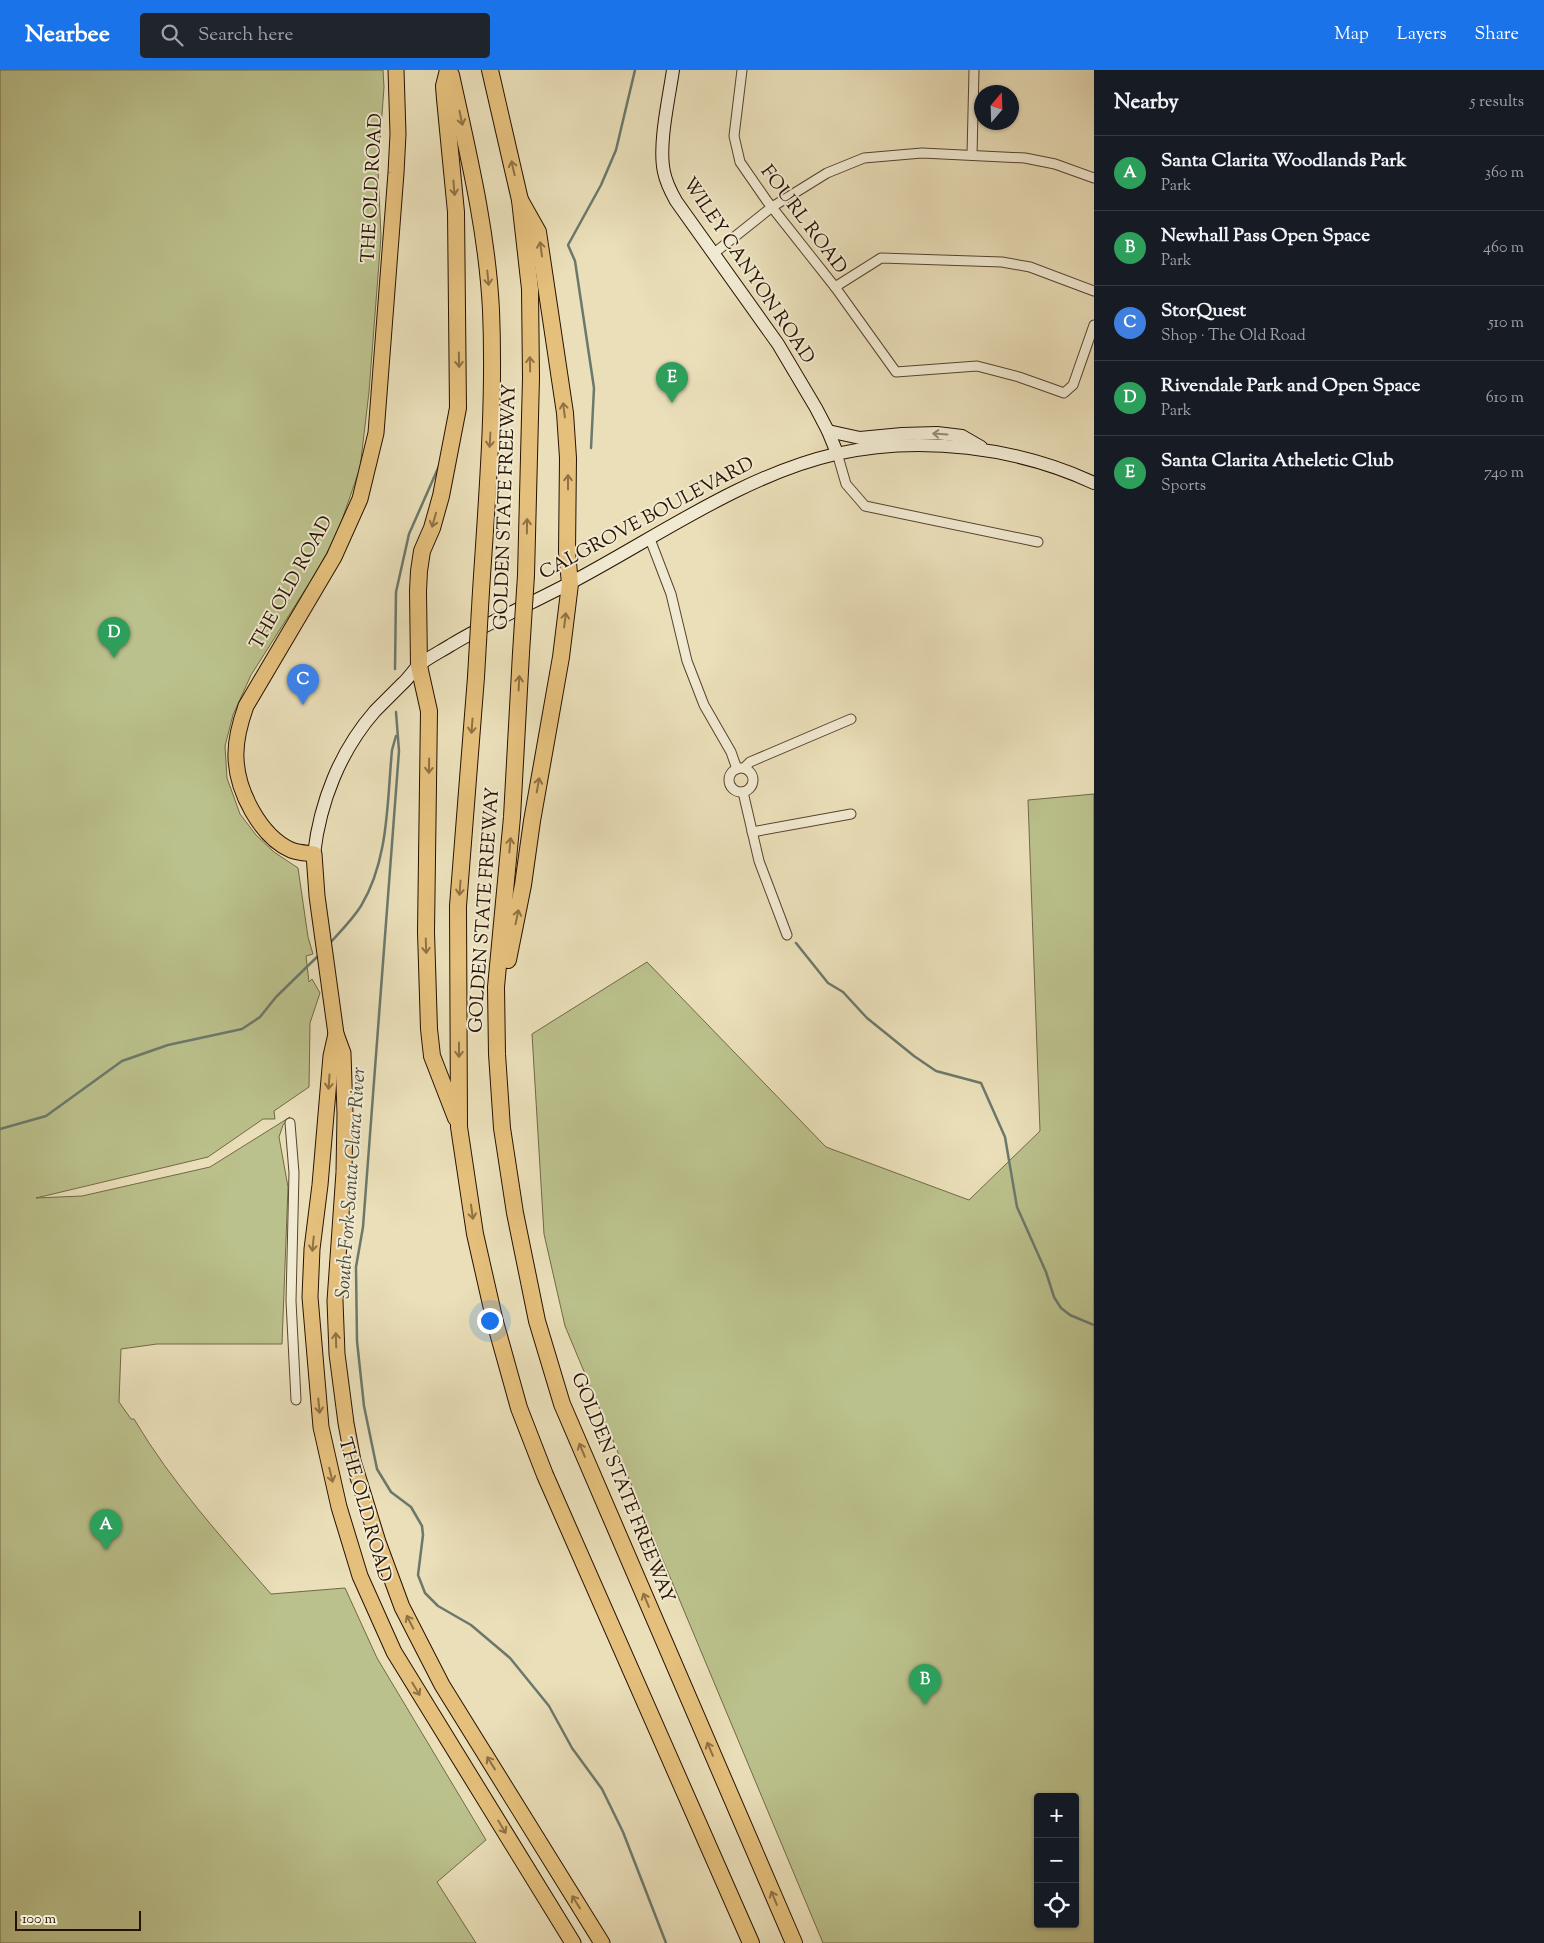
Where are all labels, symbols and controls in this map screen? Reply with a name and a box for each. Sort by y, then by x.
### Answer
search box [140,13,490,58]
text: Nearbee [25,18,110,52]
icon: search [158,21,186,49]
text: Search here [198,22,293,49]
text: Map [1334,22,1369,48]
text: Layers [1397,22,1447,48]
text: Share [1475,22,1519,48]
north arrow [974,85,1019,130]
text: Nearby [1114,88,1179,118]
text: 5 results [1470,91,1524,114]
one-way arrow [456,109,466,125]
street label: THE OLD ROAD [356,113,390,263]
text: Santa Clarita Woodlands Park [1161,148,1407,175]
one-way arrow [508,160,517,176]
street label: FOURL ROAD [753,160,853,280]
text: A [1124,162,1137,185]
text: 360 m [1485,162,1524,185]
street label: WILEY CANYON ROAD [675,172,821,370]
text: Park [1161,175,1192,198]
one-way arrow [449,180,459,196]
text: Newhall Pass Open Space [1161,223,1370,250]
text: B [1125,237,1135,260]
text: 460 m [1483,237,1524,260]
one-way arrow [535,241,545,257]
text: Park [1161,250,1192,273]
one-way arrow [483,269,492,285]
text: StorQuest [1161,298,1246,325]
text: C [1124,312,1136,335]
text: 510 m [1488,312,1524,335]
text: Shop · The Old Road [1161,325,1306,348]
one-way arrow [454,352,464,368]
one-way arrow [526,356,535,372]
pin: E [656,362,688,403]
text: Rivendale Park and Open Space [1161,373,1420,400]
street label: GOLDEN STATE FREEWAY [488,383,524,631]
text: D [1124,387,1136,410]
text: 610 m [1486,387,1524,410]
text: Park [1161,400,1192,423]
one-way arrow [559,402,569,418]
one-way arrow [933,429,949,439]
one-way arrow [485,432,494,448]
text: Santa Clarita Atheletic Club [1161,448,1394,475]
street label: CALGROVE BOULEVARD [535,451,759,587]
text: E [1125,462,1135,485]
text: 740 m [1484,462,1524,485]
one-way arrow [563,475,573,491]
text: Sports [1161,475,1206,498]
street label: THE OLD ROAD [244,511,340,655]
one-way arrow [429,511,438,527]
one-way arrow [523,519,532,535]
one-way arrow [560,613,570,629]
pin: D [98,617,130,658]
pin: C [287,664,319,705]
one-way arrow [515,675,524,691]
one-way arrow [468,718,477,734]
one-way arrow [424,757,434,773]
one-way arrow [534,778,543,794]
street label: GOLDEN STATE FREEWAY [463,786,507,1034]
one-way arrow [505,838,514,854]
one-way arrow [455,880,464,896]
one-way arrow [513,909,522,925]
one-way arrow [421,937,431,953]
one-way arrow [454,1042,464,1058]
water label: South Fork Santa Clara River [329,1066,375,1300]
one-way arrow [325,1074,334,1090]
one-way arrow [467,1204,477,1220]
one-way arrow [308,1235,318,1251]
your location [477,1308,503,1334]
one-way arrow [332,1332,341,1348]
street label: GOLDEN STATE FREEWAY [563,1369,681,1608]
one-way arrow [314,1398,323,1414]
street label: THE OLD ROAD [330,1434,398,1586]
one-way arrow [577,1443,587,1458]
one-way arrow [327,1466,336,1482]
pin: A [90,1509,122,1550]
one-way arrow [641,1593,651,1608]
one-way arrow [405,1615,415,1630]
pin: B [909,1664,941,1705]
one-way arrow [412,1682,422,1696]
one-way arrow [705,1742,715,1757]
one-way arrow [485,1757,495,1771]
map controls [1034,1793,1079,1928]
button: + [1034,1793,1079,1838]
one-way arrow [497,1820,507,1834]
button: − [1034,1838,1079,1883]
button: locate [1034,1883,1079,1928]
one-way arrow [769,1891,779,1906]
one-way arrow [571,1895,581,1909]
scale bar [15,1908,141,1931]
text: 100 m [22,1910,56,1930]

